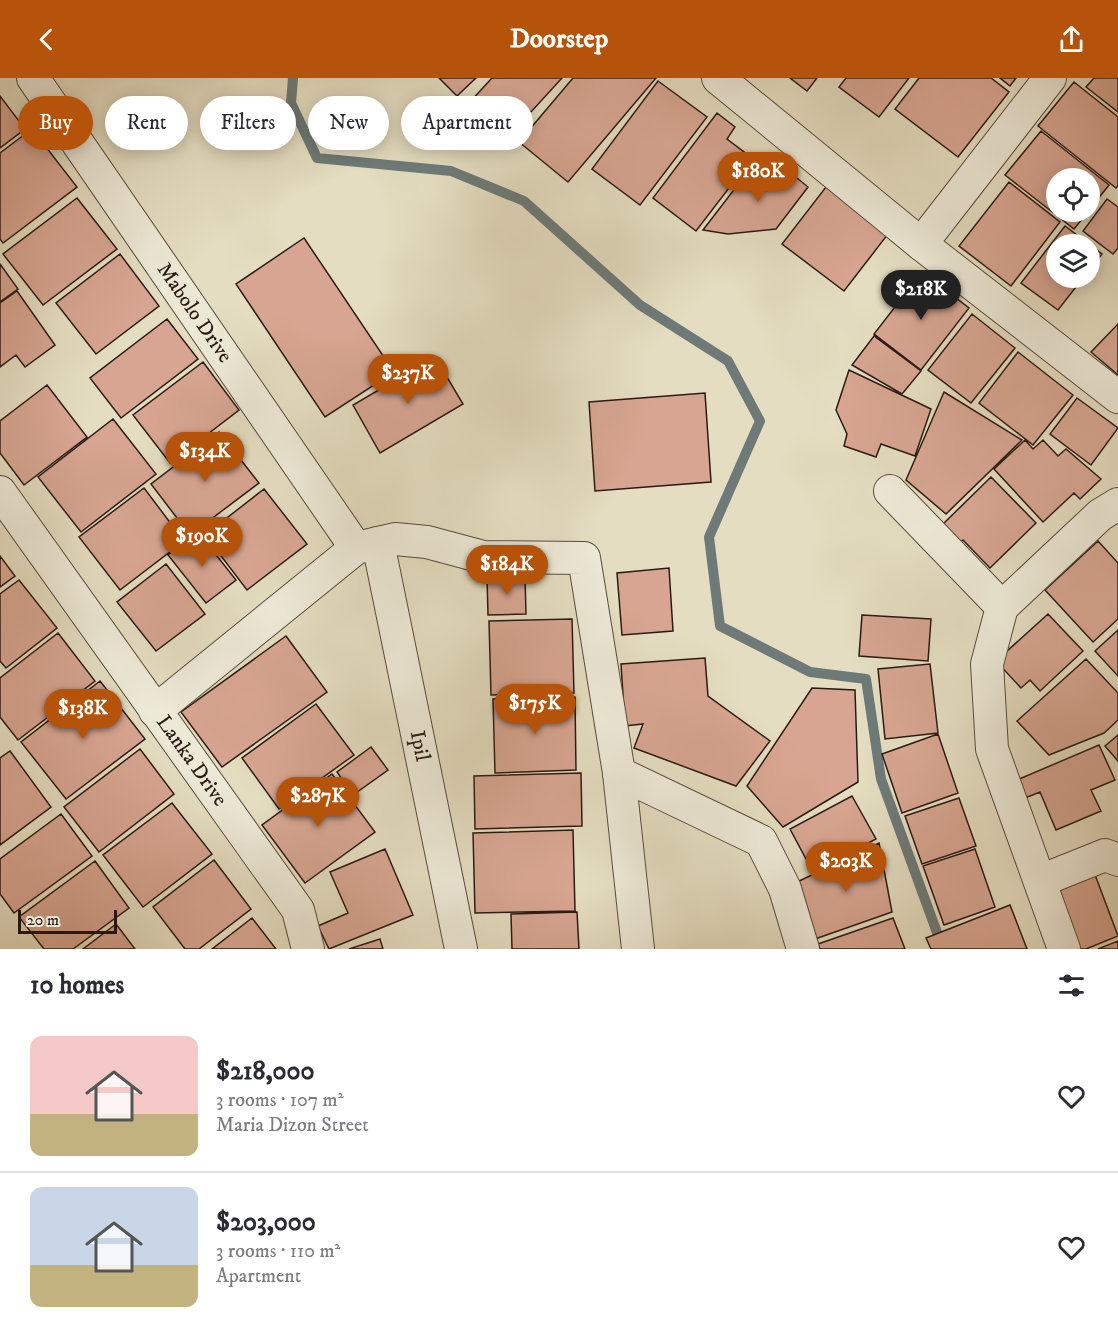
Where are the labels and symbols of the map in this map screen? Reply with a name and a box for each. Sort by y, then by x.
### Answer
pin: $180K [716,152,800,203]
street label: Mabolo Drive [151,258,238,368]
pin: $218K [879,270,963,321]
pin: $237K [366,354,450,405]
pin: $134K [163,432,247,483]
pin: $190K [160,517,244,568]
pin: $184K [465,545,549,596]
pin: $175K [493,684,577,735]
pin: $138K [41,689,125,740]
street label: Lanka Drive [150,710,233,812]
street label: Ipil [404,728,435,764]
pin: $287K [276,777,360,828]
pin: $203K [804,842,888,893]
scale bar [18,907,117,934]

